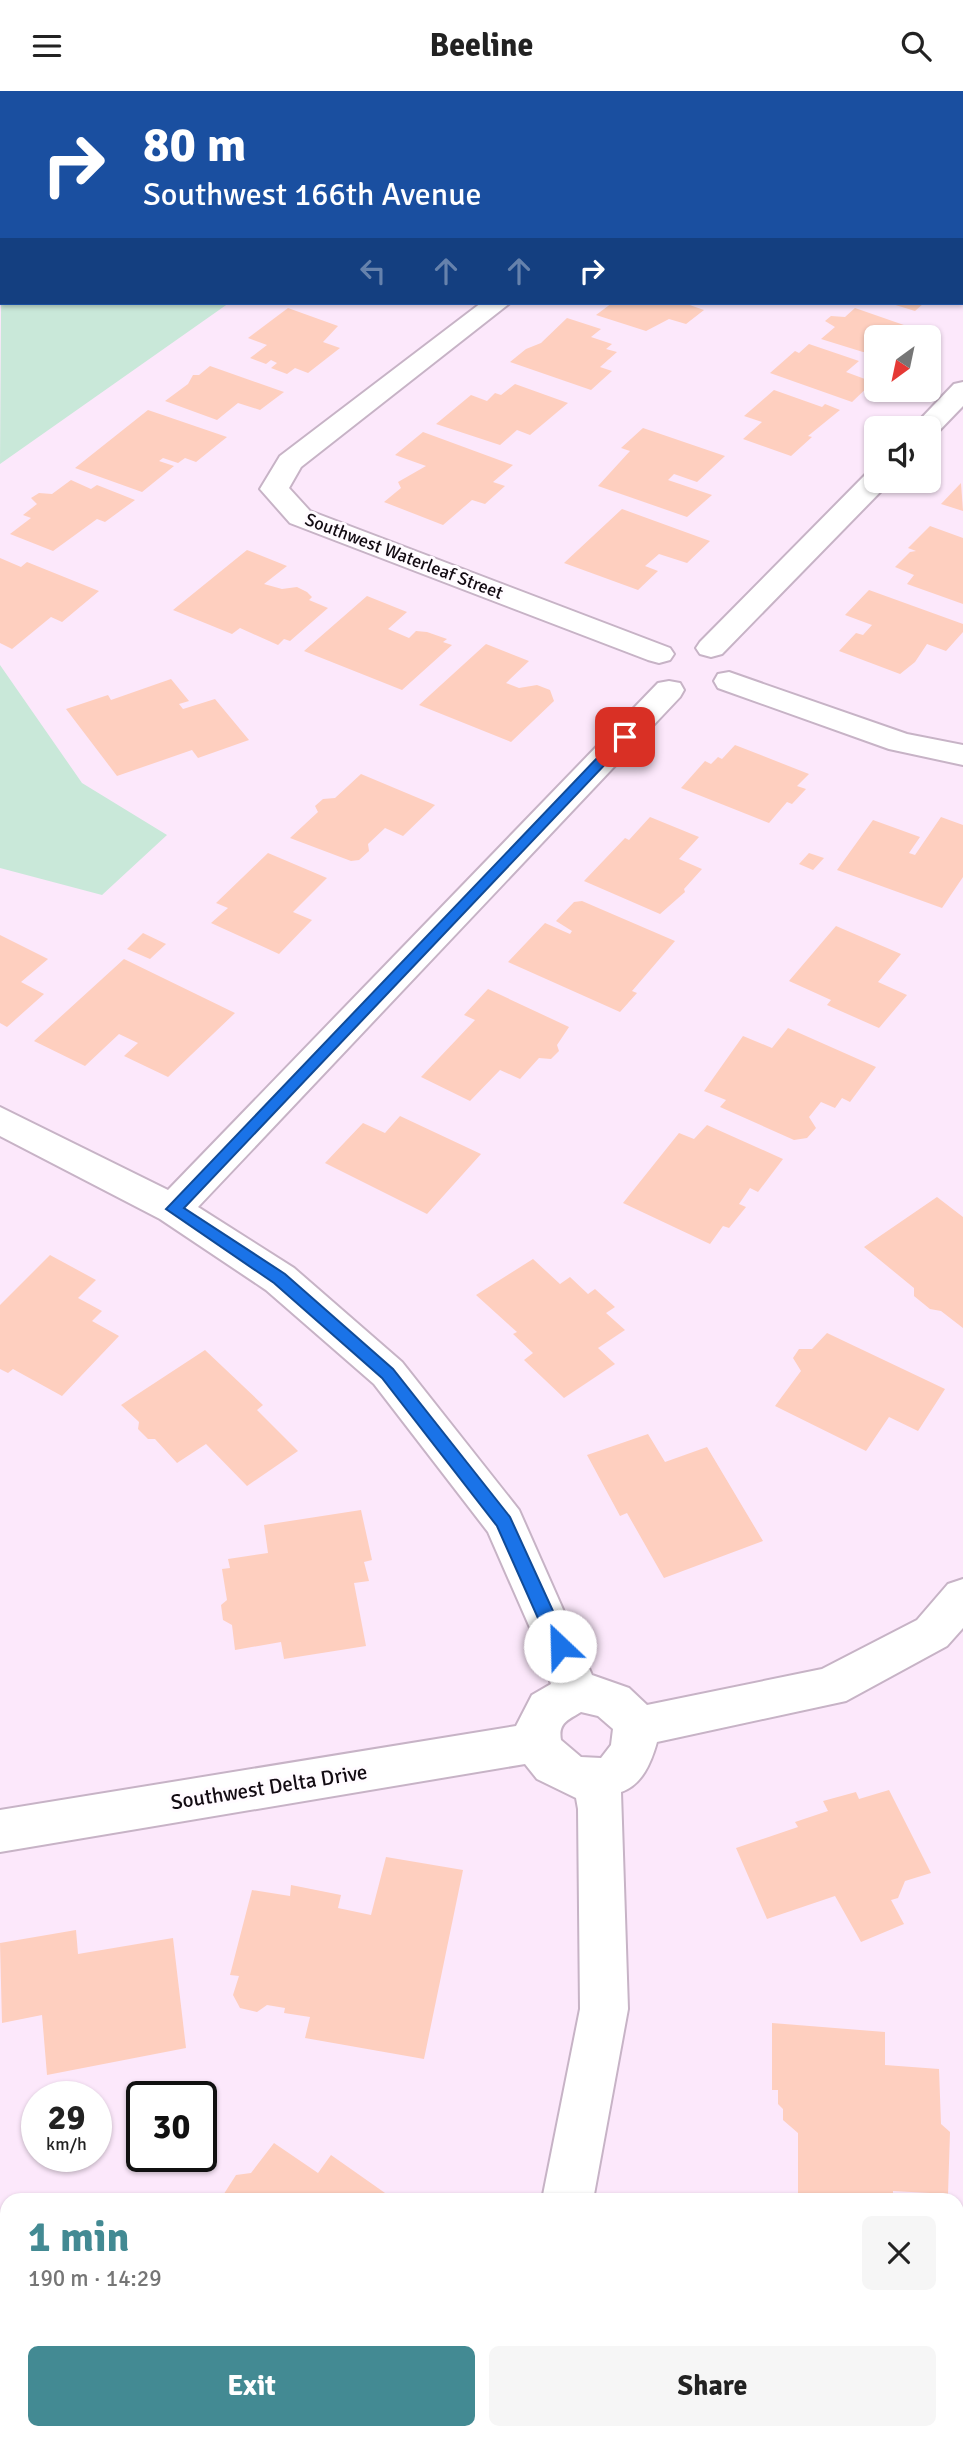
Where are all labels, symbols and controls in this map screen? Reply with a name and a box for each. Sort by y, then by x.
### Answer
text: Beeline [430,26,533,65]
icon: menu [28,27,66,65]
icon: search [897,27,935,65]
text: 80 m [143,115,246,175]
icon: right [28,119,119,210]
text: Southwest 166th Avenue [143,175,482,214]
icon: left [354,252,392,290]
icon: ahead [427,252,465,290]
icon: ahead [500,252,538,290]
icon: right [573,252,611,290]
north arrow [864,325,942,403]
map controls [864,325,941,493]
button: sound [864,416,941,493]
street label: Southwest Waterleaf Street [302,508,506,604]
pin [595,707,655,767]
icon: arrive [606,718,644,756]
position arrow [523,1609,597,1683]
street label: Southwest Delta Drive [169,1759,369,1815]
speed limit sign: 30 [126,2081,217,2172]
text: 29 [48,2096,85,2139]
text: km/h [46,2133,87,2155]
text: 1 min [28,2212,129,2263]
button: close [862,2216,936,2290]
text: 190 m · 14:29 [28,2264,162,2293]
button: Exit [28,2346,475,2426]
button: Share [489,2346,936,2426]

